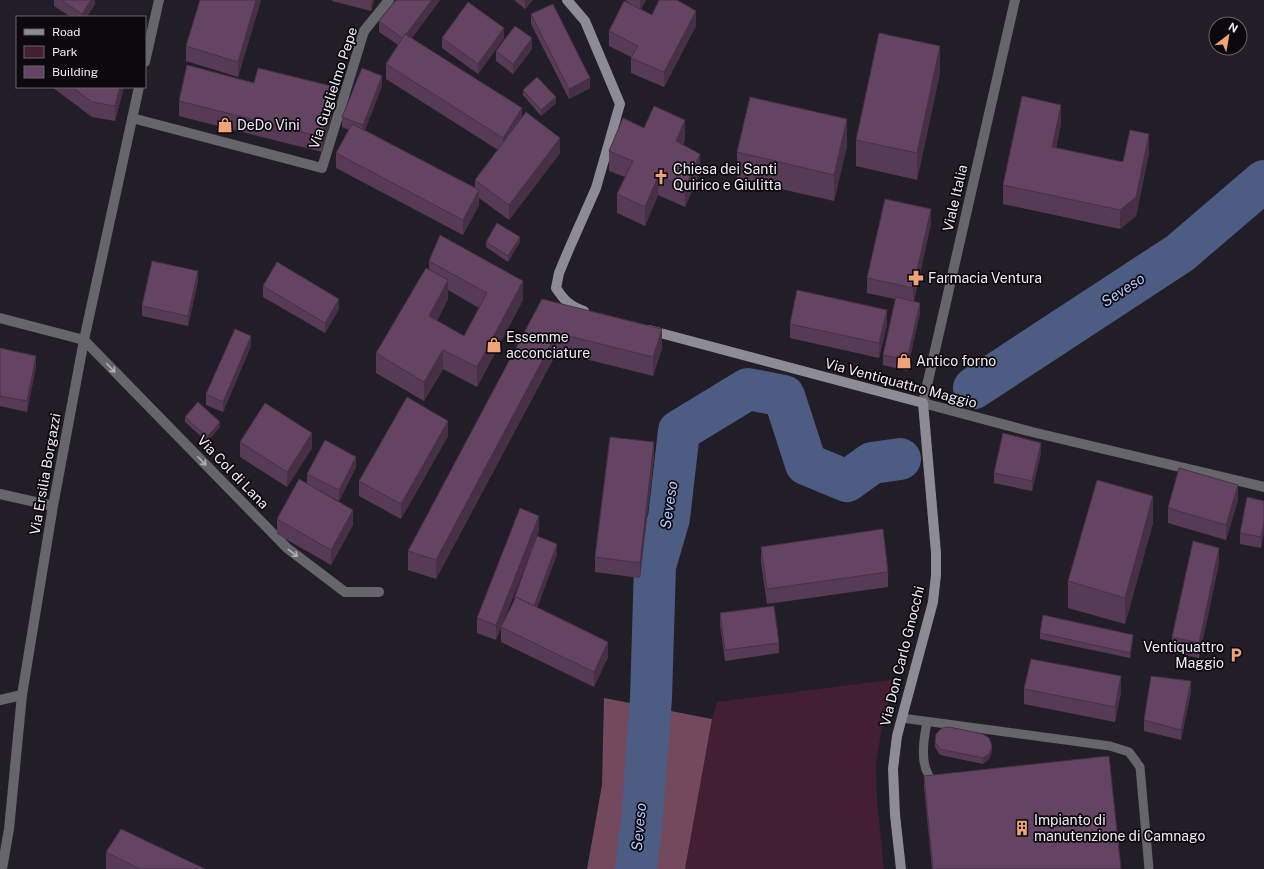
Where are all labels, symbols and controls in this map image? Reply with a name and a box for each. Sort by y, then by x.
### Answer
legend [16,16,146,88]
north arrow [1208,16,1248,56]
text: N [1226,20,1240,35]
text: Road [52,25,80,39]
street label: Via Guglielmo Pepe [306,25,360,151]
text: Park [52,45,78,59]
text: Building [52,65,98,79]
shop icon: DeDo Vini [216,116,234,134]
place label: DeDo Vini [237,117,300,133]
place label: Chiesa dei Santi Quirico e Giulitta [673,161,782,193]
street label: Viale Italia [940,163,970,233]
church icon: Chiesa dei Santi Quirico e Giulitta [652,168,670,186]
pharmacy icon: Farmacia Ventura [907,269,925,287]
water label: Seveso [1098,269,1148,310]
place label: Farmacia Ventura [928,270,1042,286]
place label: Essemme acconciature [506,329,590,361]
shop icon: Essemme acconciature [485,336,503,354]
shop icon: Antico forno [895,352,913,370]
place label: Antico forno [916,353,996,369]
street label: Via Ventiquattro Maggio [823,355,979,411]
one-way arrow [106,363,116,373]
street label: Via Ersilia Borgazzi [26,412,64,536]
street label: Via Col di Lana [194,432,272,512]
one-way arrow [197,456,207,466]
water label: Seveso [656,480,681,530]
one-way arrow [288,549,299,557]
street label: Via Don Carlo Gnocchi [877,584,927,728]
place label: Ventiquattro Maggio [1143,639,1224,671]
parking icon: Ventiquattro Maggio [1227,646,1245,664]
water label: Seveso [628,802,649,852]
place label: Impianto di manutenzione di Camnago [1034,812,1206,844]
building icon: Impianto di manutenzione di Camnago [1013,819,1031,837]

